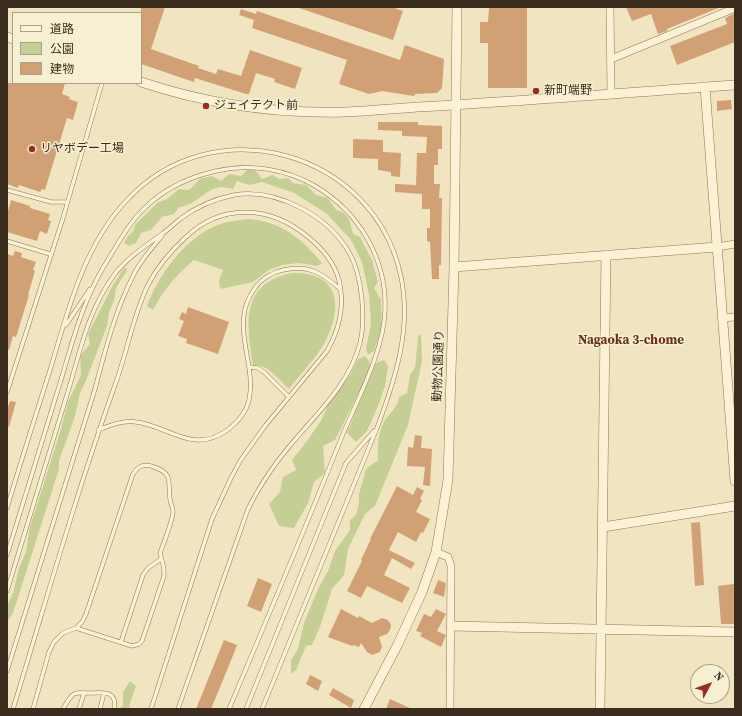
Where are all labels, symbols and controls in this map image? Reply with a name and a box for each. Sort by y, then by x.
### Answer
legend [12,12,142,84]
text: 道路 [50,21,74,37]
text: 公園 [50,41,74,57]
text: 建物 [50,61,74,77]
place label: 新町端野 [544,84,592,98]
marker: 新町端野 [531,86,541,96]
place label: ジェイテクト前 [214,99,298,113]
marker: ジェイテクト前 [201,101,211,111]
place label: リヤボデー工場 [40,142,124,156]
marker: リヤボデー工場 [27,144,37,154]
street label: 動物公園通り [431,330,447,402]
district label: Nagaoka 3-chome [578,333,684,349]
north arrow [690,664,730,704]
text: N [710,669,727,684]

